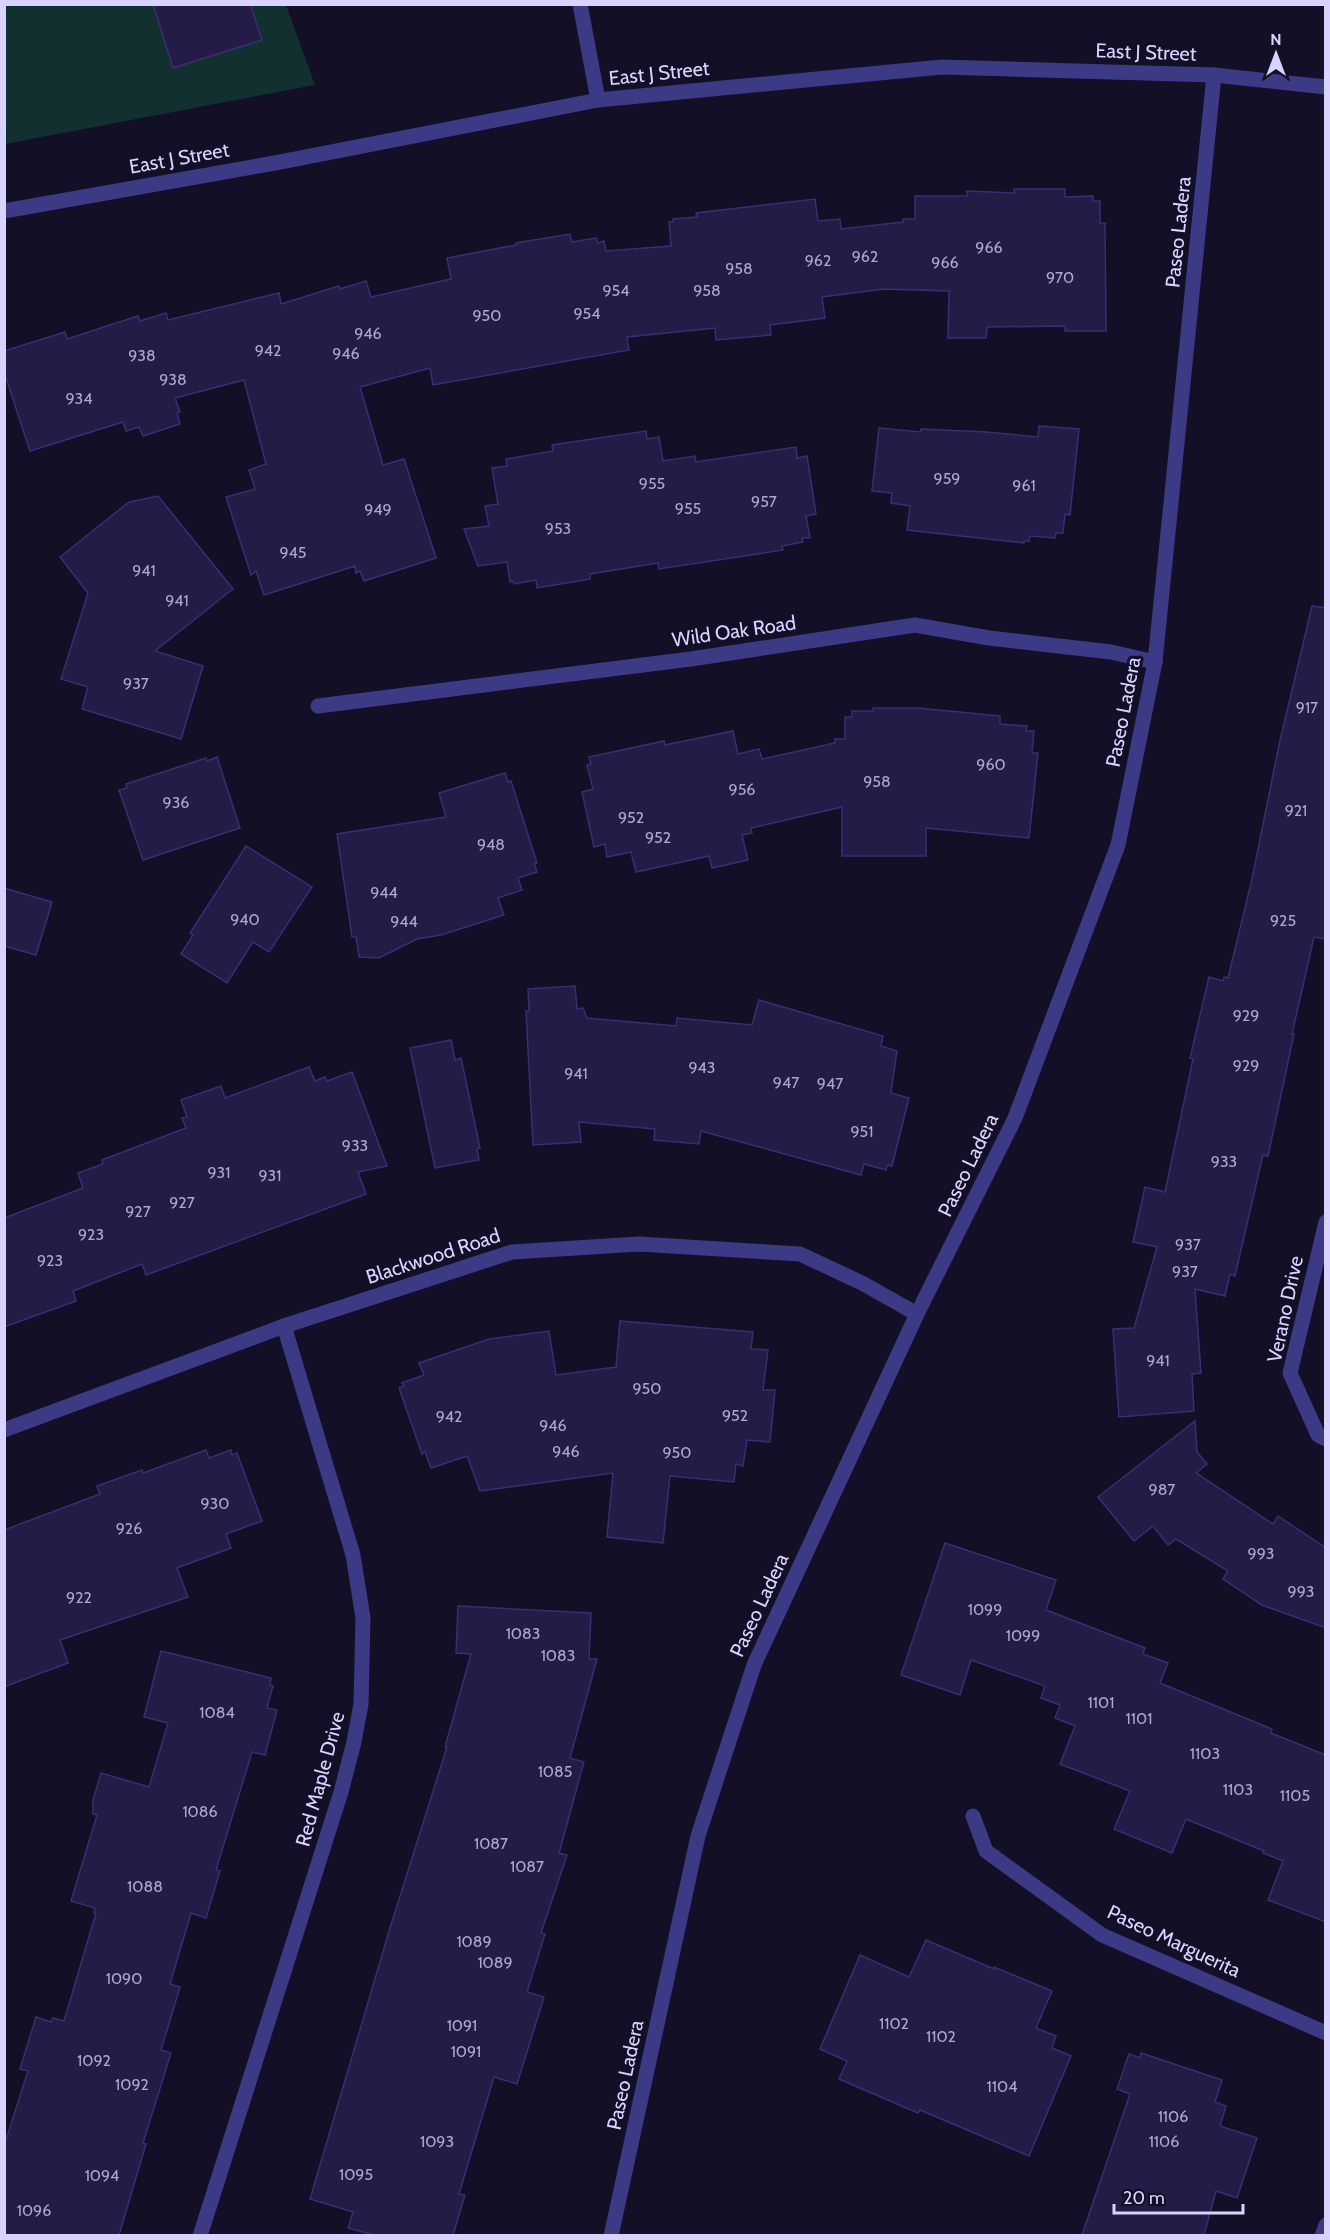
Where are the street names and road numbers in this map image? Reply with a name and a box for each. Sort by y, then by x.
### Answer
street label: East J Street [1095,38,1197,66]
street label: East J Street [607,56,711,90]
street label: East J Street [127,137,231,179]
street label: Paseo Ladera [1160,175,1196,289]
street label: Wild Oak Road [670,610,798,652]
street label: Paseo Ladera [1101,655,1145,769]
street label: Paseo Ladera [933,1109,1003,1220]
street label: Blackwood Road [363,1223,503,1289]
street label: Verano Drive [1262,1253,1308,1365]
street label: Paseo Ladera [725,1549,794,1661]
street label: Red Maple Drive [290,1709,350,1849]
street label: Paseo Marguerita [1104,1900,1245,1983]
street label: Paseo Ladera [602,2018,648,2132]

